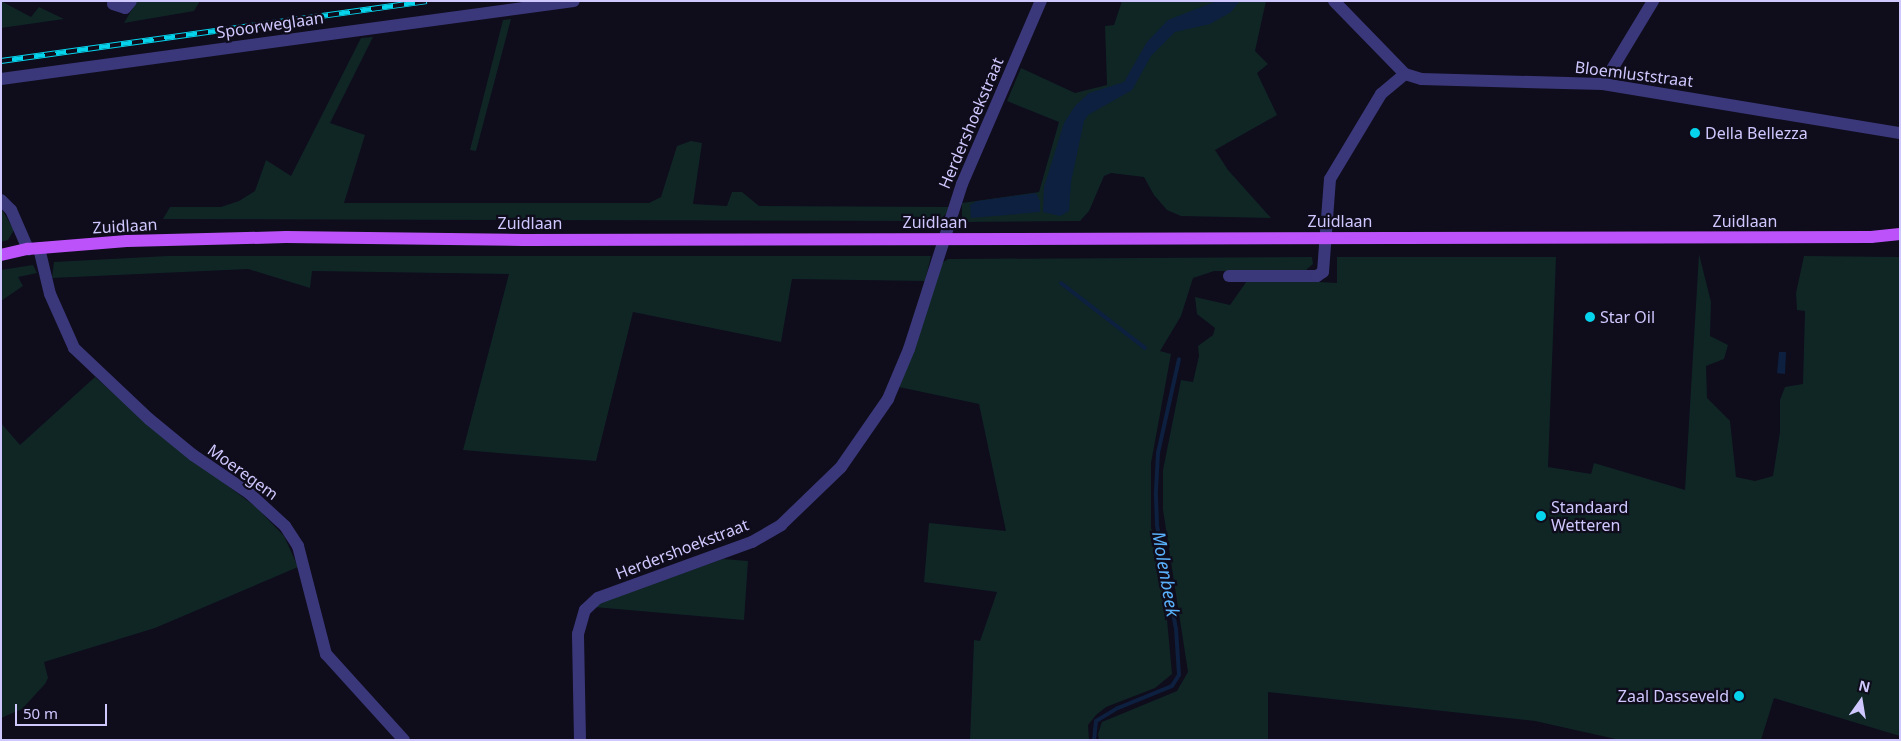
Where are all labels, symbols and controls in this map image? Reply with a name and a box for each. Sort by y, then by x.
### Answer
street label: Spoorweglaan [215,8,325,42]
street label: Herdershoekstraat [935,54,1007,192]
street label: Bloemluststraat [1574,57,1694,91]
place label: Della Bellezza [1705,123,1808,143]
marker: Della Bellezza [1689,127,1701,139]
street label: Zuidlaan [1308,211,1372,231]
street label: Zuidlaan [1713,211,1777,231]
street label: Zuidlaan [903,212,967,232]
street label: Zuidlaan [498,213,562,233]
street label: Zuidlaan [92,215,158,237]
place label: Star Oil [1600,307,1655,327]
marker: Star Oil [1584,311,1596,323]
street label: Moeregem [204,440,282,504]
place label: Standaard Wetteren [1551,497,1628,535]
marker: Standaard Wetteren [1535,510,1547,522]
street label: Herdershoekstraat [613,515,751,583]
water label: Molenbeek [1148,529,1184,619]
text: N [1857,675,1872,696]
north arrow [1836,676,1886,726]
place label: Zaal Dasseveld [1618,686,1729,706]
marker: Zaal Dasseveld [1733,690,1745,702]
scale bar [18,694,110,726]
text: 50 m [23,703,58,723]

